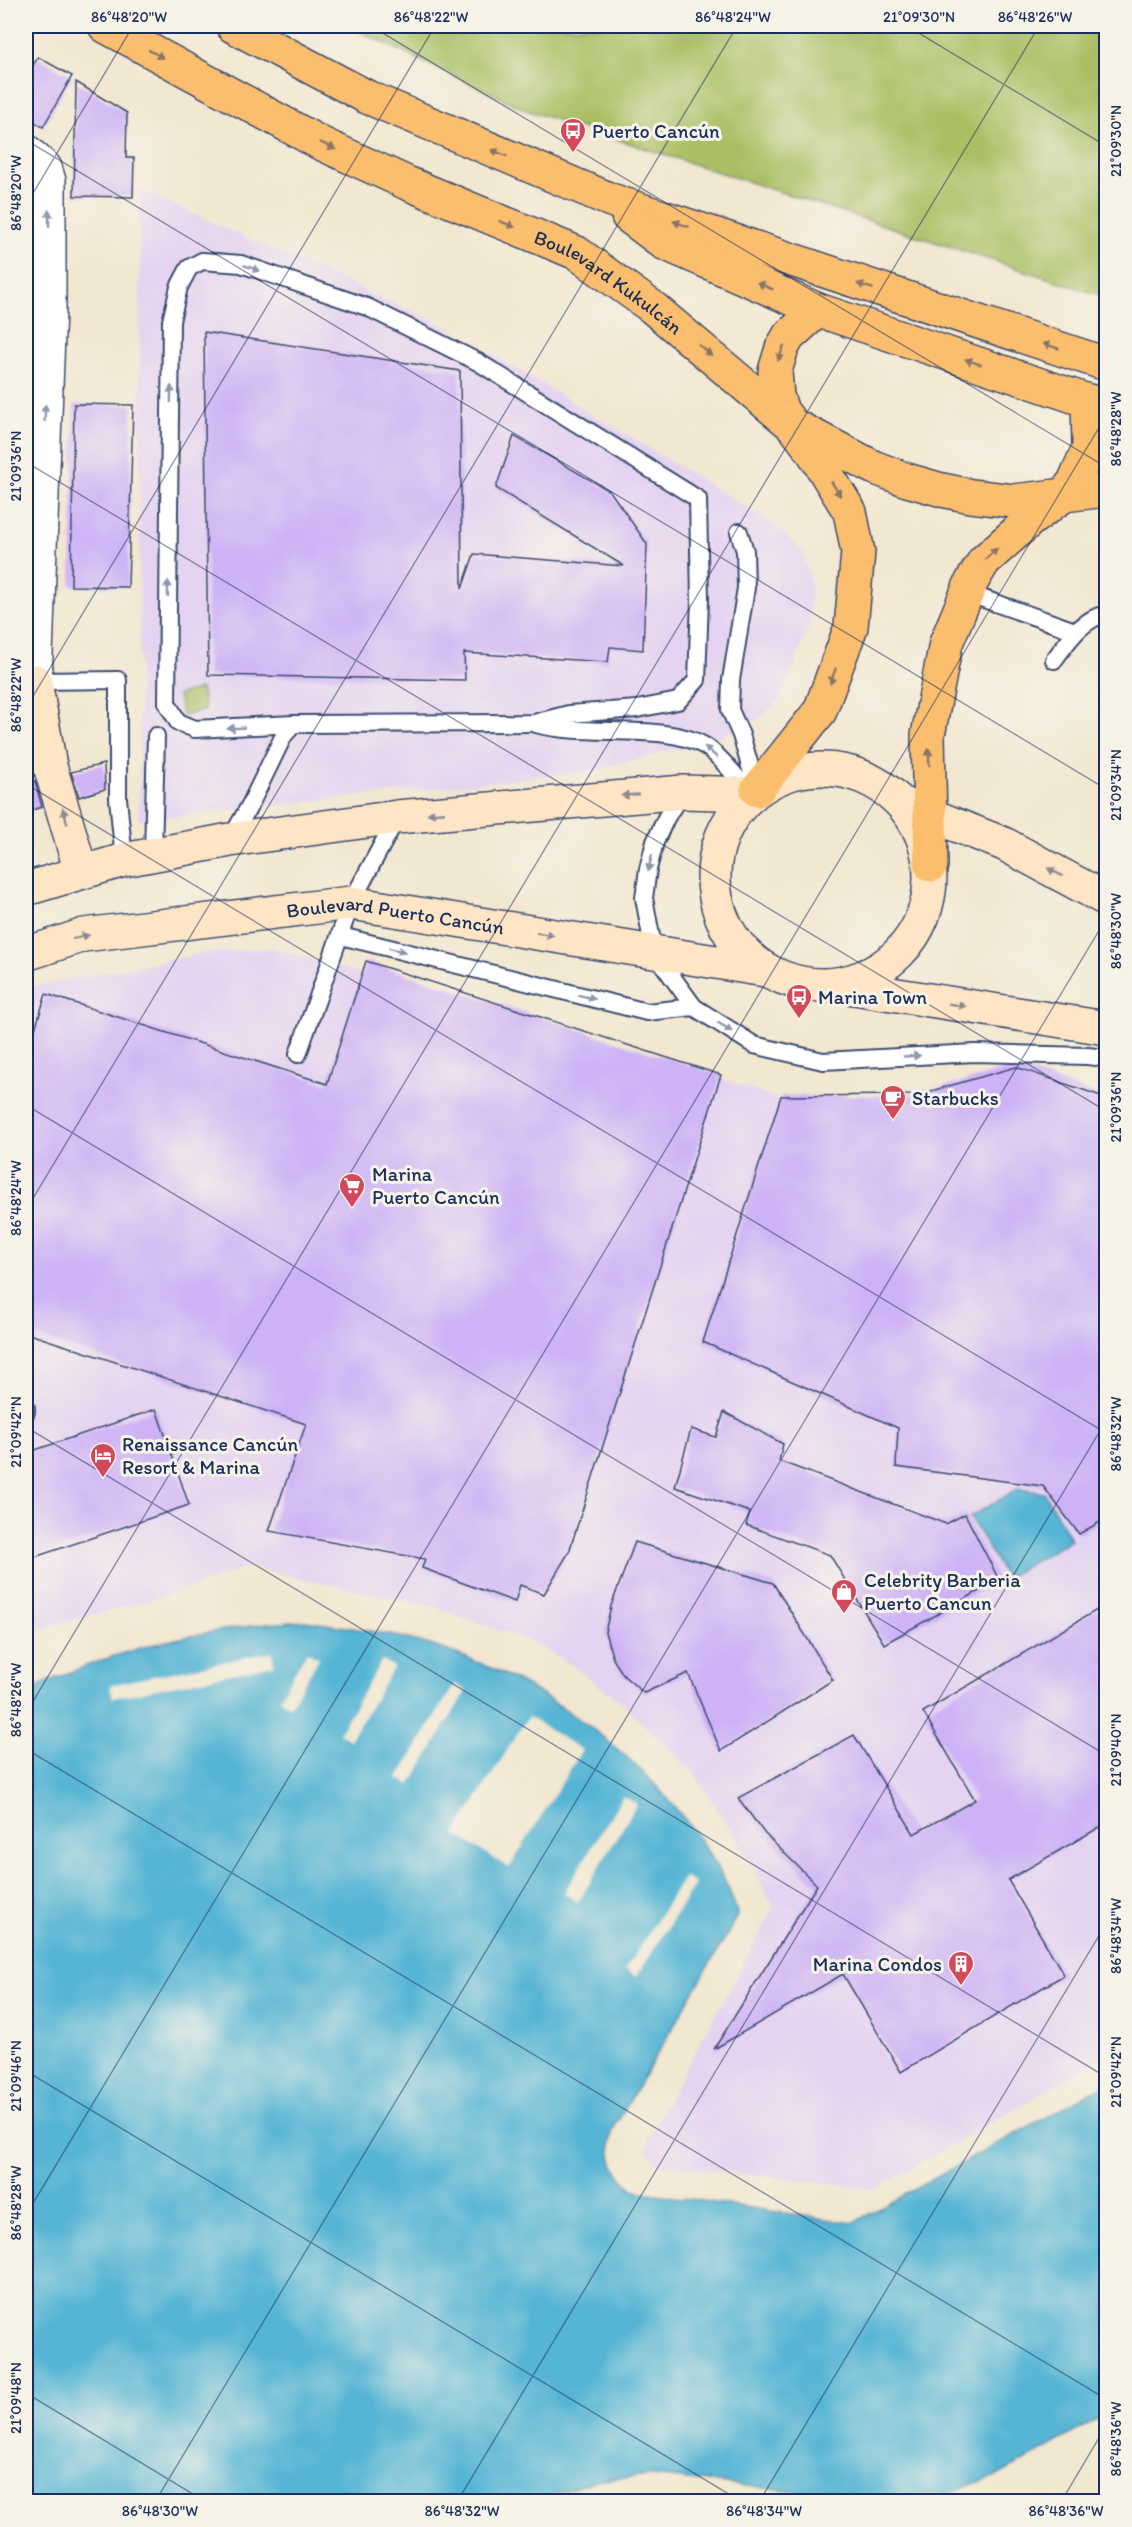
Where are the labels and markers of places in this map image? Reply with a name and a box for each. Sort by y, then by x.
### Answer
bus stop icon: Puerto Cancún [558,116,588,154]
place label: Puerto Cancún [592,119,720,143]
bus stop icon: Marina Town [784,982,814,1020]
place label: Marina Town [818,985,927,1009]
cafe icon: Starbucks [878,1083,908,1121]
place label: Starbucks [912,1086,999,1110]
place label: Marina Puerto Cancún [372,1162,500,1209]
supermarket icon: Marina Puerto Cancún [337,1171,367,1209]
place label: Renaissance Cancún Resort & Marina [122,1432,298,1479]
hotel icon: Renaissance Cancún Resort & Marina [88,1441,118,1479]
place label: Celebrity Barberia Puerto Cancun [864,1568,1021,1615]
shop icon: Celebrity Barberia Puerto Cancun [829,1577,859,1615]
building icon: Marina Condos [946,1949,976,1987]
place label: Marina Condos [813,1952,942,1976]

